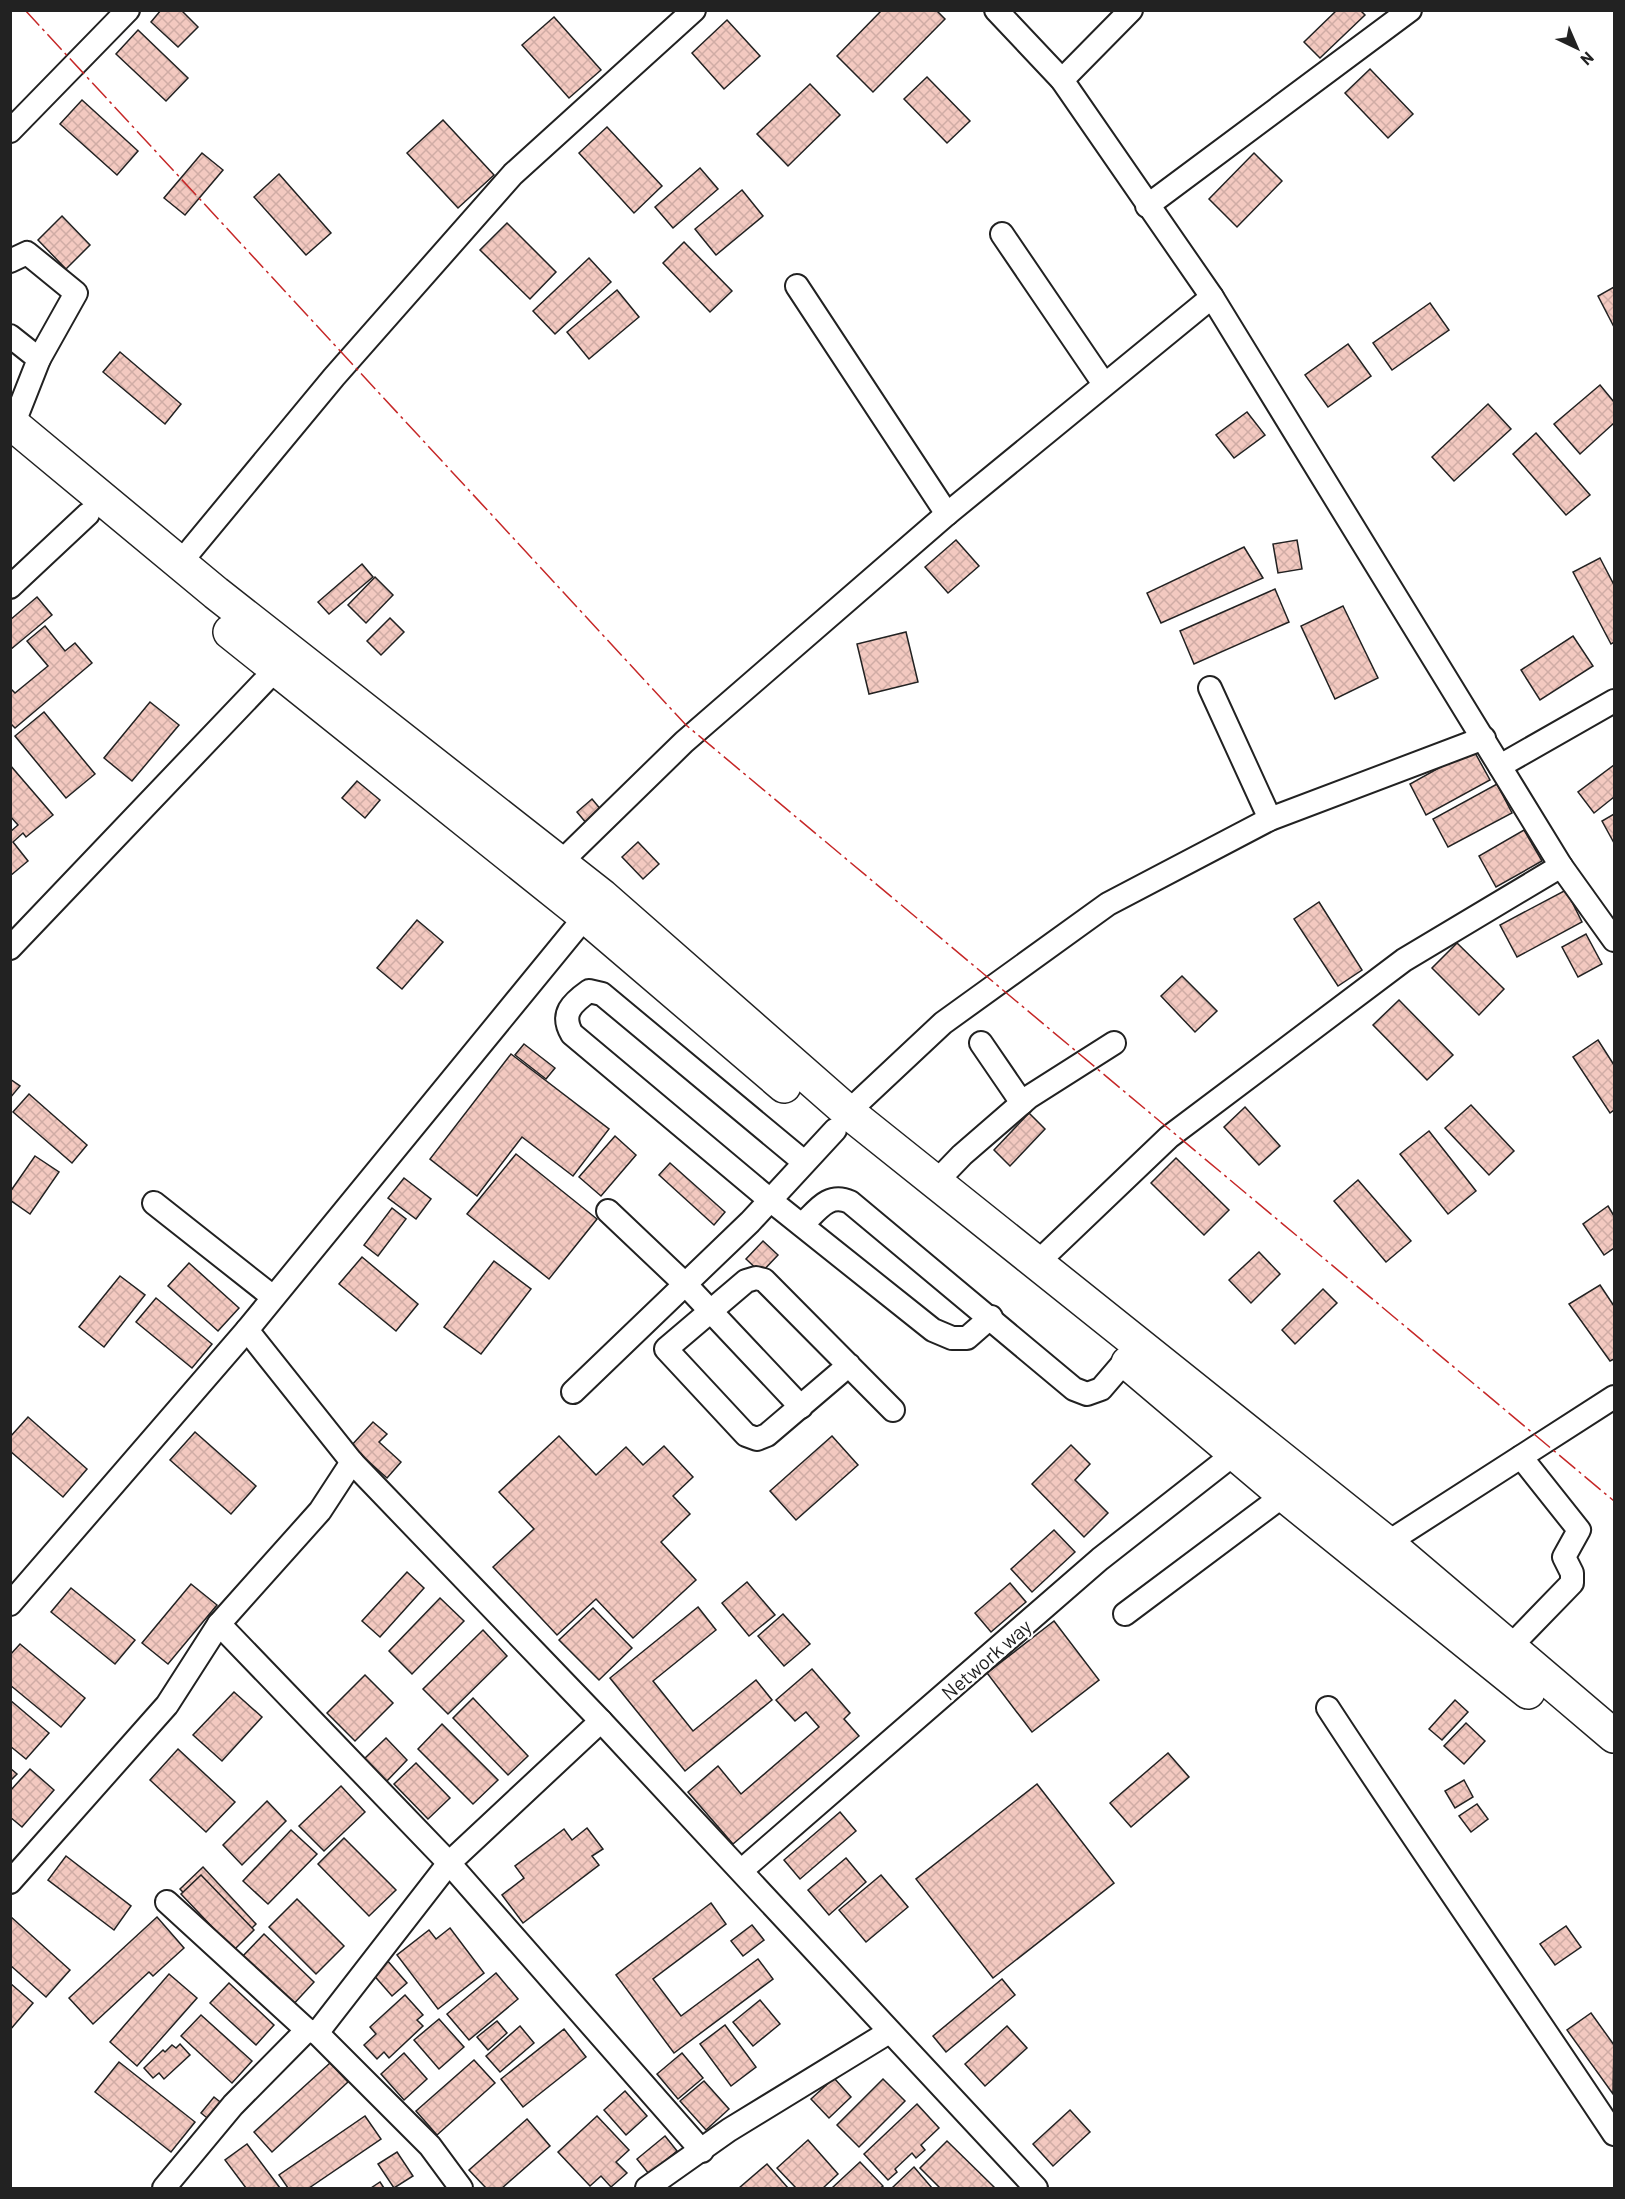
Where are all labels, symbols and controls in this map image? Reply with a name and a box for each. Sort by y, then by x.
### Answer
north arrow [1547,18,1607,78]
text: N [1577,49,1598,70]
street label: Network way [936,1613,1036,1705]

